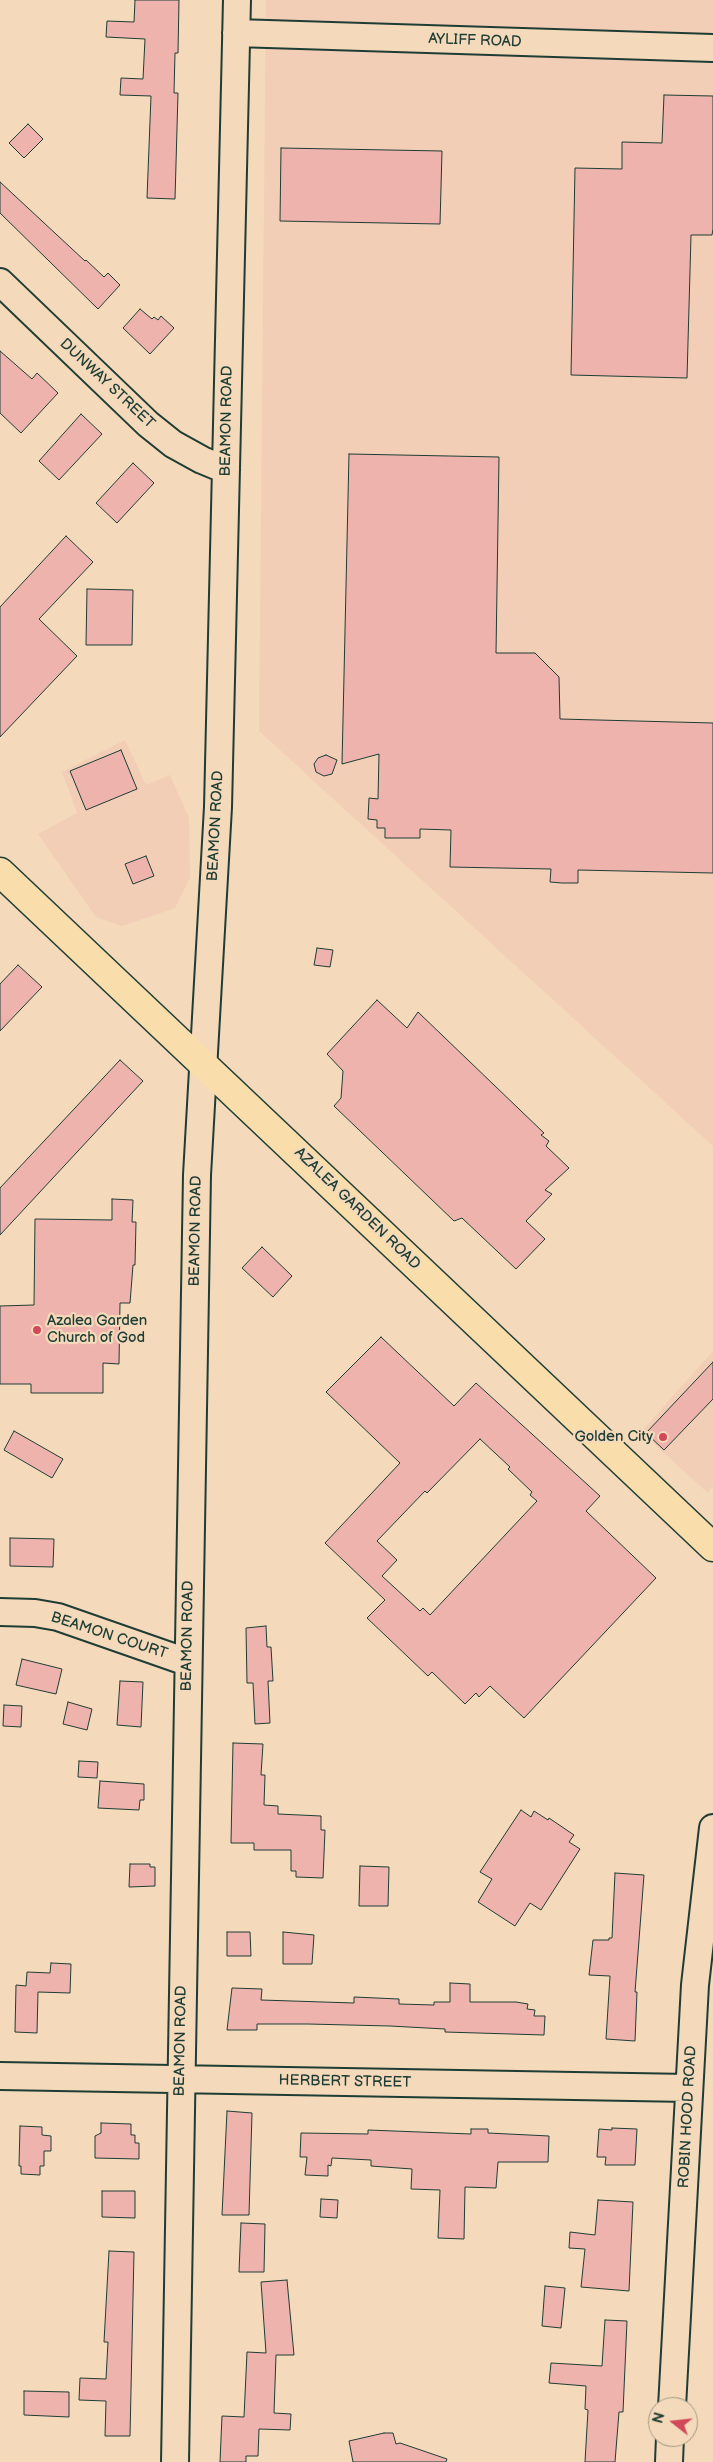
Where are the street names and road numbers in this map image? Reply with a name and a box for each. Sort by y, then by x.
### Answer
street label: AYLIFF ROAD [428,30,522,52]
street label: DUNWAY STREET [56,335,158,433]
street label: BEAMON ROAD [217,365,237,477]
street label: BEAMON ROAD [204,770,228,882]
street label: AZALEA GARDEN ROAD [290,1144,424,1274]
street label: BEAMON ROAD [186,1175,206,1287]
street label: BEAMON ROAD [178,1580,198,1692]
street label: BEAMON COURT [48,1609,170,1663]
street label: BEAMON ROAD [171,1985,191,2097]
street label: ROBIN HOOD ROAD [675,2045,701,2189]
street label: HERBERT STREET [279,2072,411,2092]

